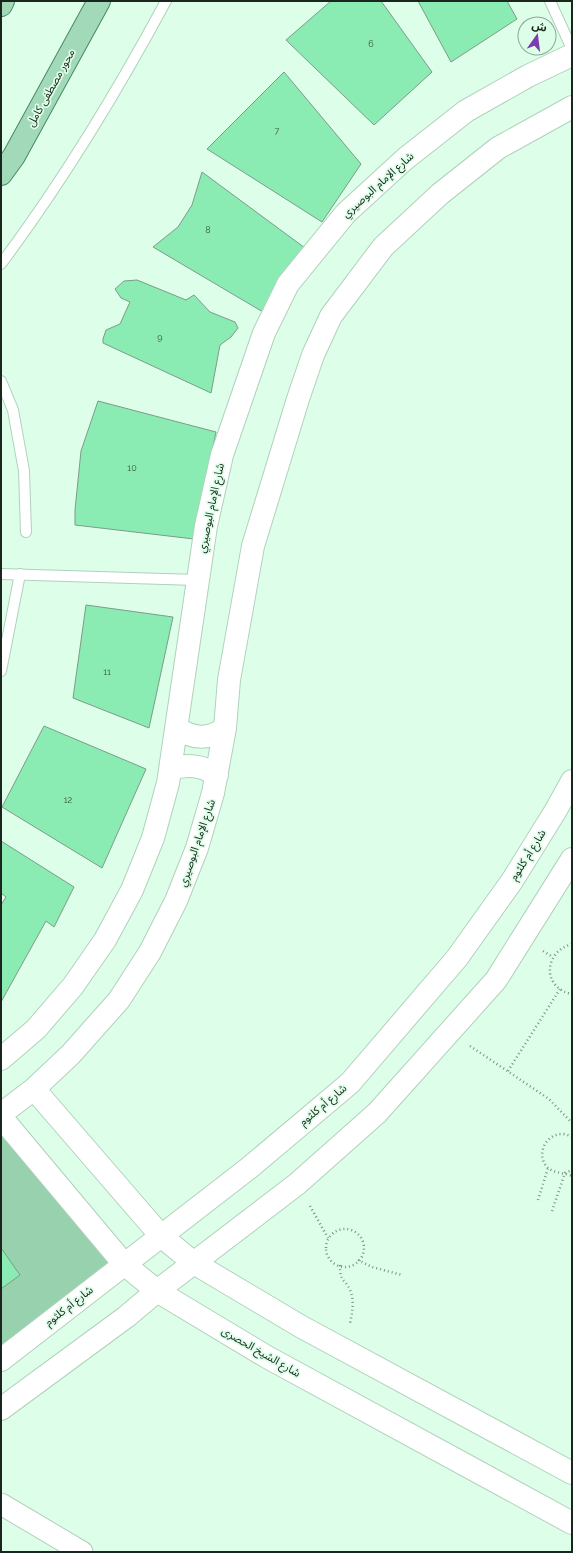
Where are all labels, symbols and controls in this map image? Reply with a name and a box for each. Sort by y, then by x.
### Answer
north arrow [517,16,557,56]
text: ش [530,19,548,35]
house number: 6 [368,39,374,49]
street label: محور مصطفى كامل [24,47,78,129]
house number: 7 [275,126,280,136]
street label: شارع الإمام البوصيري [340,149,418,222]
house number: 8 [205,225,211,235]
house number: 9 [157,332,163,342]
street label: شارع الإمام البوصيري [195,462,229,555]
house number: 10 [127,463,137,473]
house number: 11 [103,667,111,677]
house number: 12 [64,795,73,805]
street label: شارع الإمام البوصيري [176,797,221,889]
street label: شارع أم كلثوم [507,827,550,883]
street label: شارع أم كلثوم [297,1081,350,1129]
street label: شارع أم كلثوم [42,1283,97,1330]
street label: شارع الشيخ الحصرى [219,1324,303,1381]

